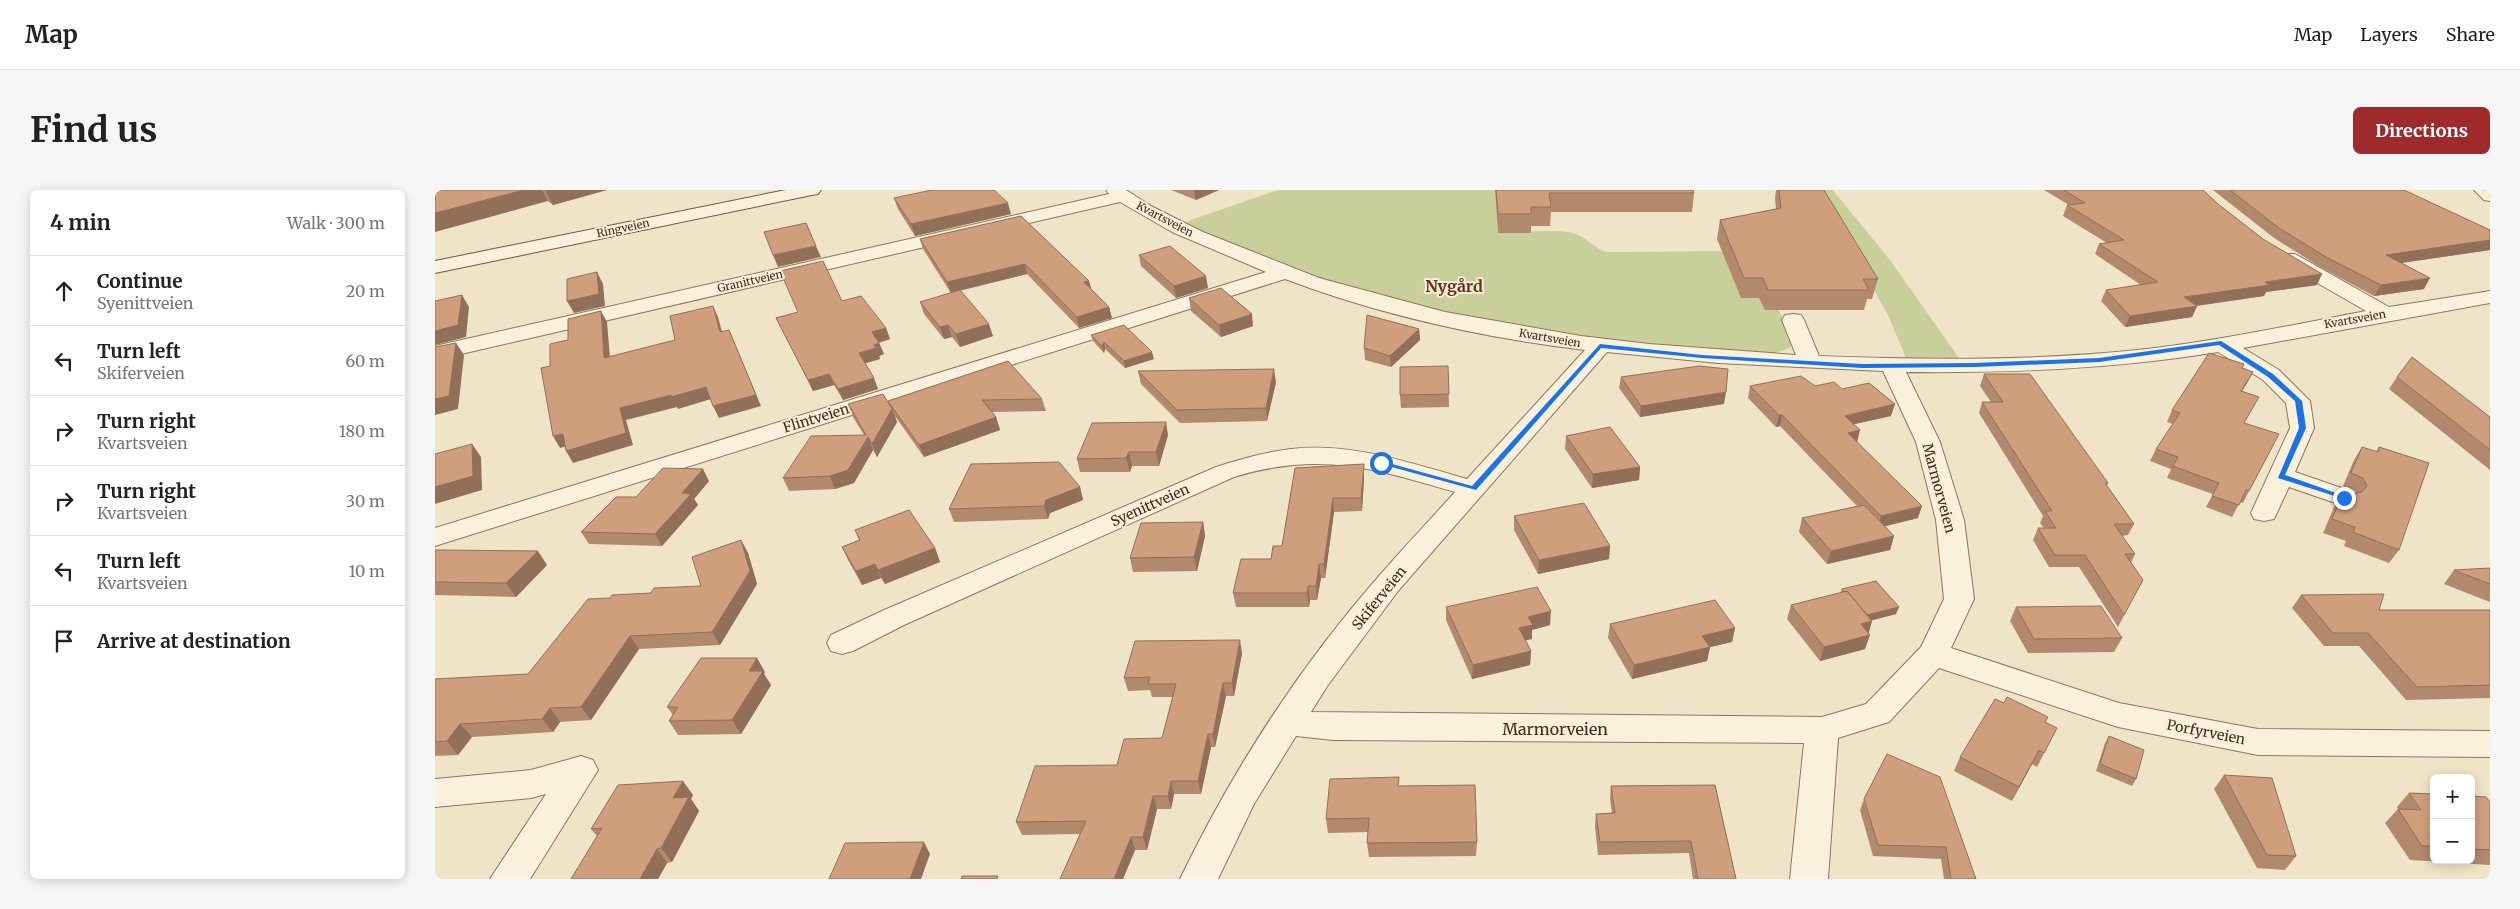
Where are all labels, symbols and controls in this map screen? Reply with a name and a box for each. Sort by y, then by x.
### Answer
text: Map [25,19,78,50]
text: Map [2294,23,2332,46]
text: Layers [2360,23,2418,46]
text: Share [2446,23,2495,46]
button: Directions [2353,107,2490,154]
text: Find us [30,108,157,152]
street label: Kvartsveien [1134,198,1196,240]
text: 4 min [50,209,111,236]
text: Walk · 300 m [287,213,385,233]
street label: Ringveien [595,215,651,240]
street label: Granittveien [716,267,785,295]
text: Continue [97,269,183,293]
district label: Nygård [1425,276,1483,296]
icon: ahead [50,277,78,305]
text: 20 m [346,281,385,301]
text: Syenittveien [97,293,193,313]
street label: Kvartsveien [2323,307,2388,331]
street label: Kvartsveien [1518,326,1583,350]
text: Turn left [97,339,181,363]
icon: left [50,347,78,375]
text: 60 m [345,351,385,371]
text: Skiferveien [97,363,185,383]
street label: Flintveien [781,399,851,437]
text: Turn right [97,409,196,433]
icon: right [50,417,78,445]
text: 180 m [339,421,385,441]
text: Kvartsveien [97,433,188,453]
street label: Marmorveien [1918,441,1960,535]
route start [1370,452,1393,475]
text: Turn right [97,479,196,503]
street label: Syenittveien [1108,480,1192,530]
icon: right [50,487,78,515]
route end [2333,487,2356,510]
text: 30 m [346,491,385,511]
text: Kvartsveien [97,503,188,523]
text: Turn left [97,549,181,573]
icon: left [50,557,78,585]
text: 10 m [348,561,385,581]
street label: Skiferveien [1348,562,1410,634]
text: Kvartsveien [97,573,188,593]
icon: arrive [50,627,78,655]
text: Arrive at destination [97,629,291,653]
street label: Porfyrveien [2165,716,2247,748]
street label: Marmorveien [1502,719,1608,739]
map controls [2430,774,2475,864]
button: + [2430,774,2475,819]
button: − [2430,819,2475,864]

